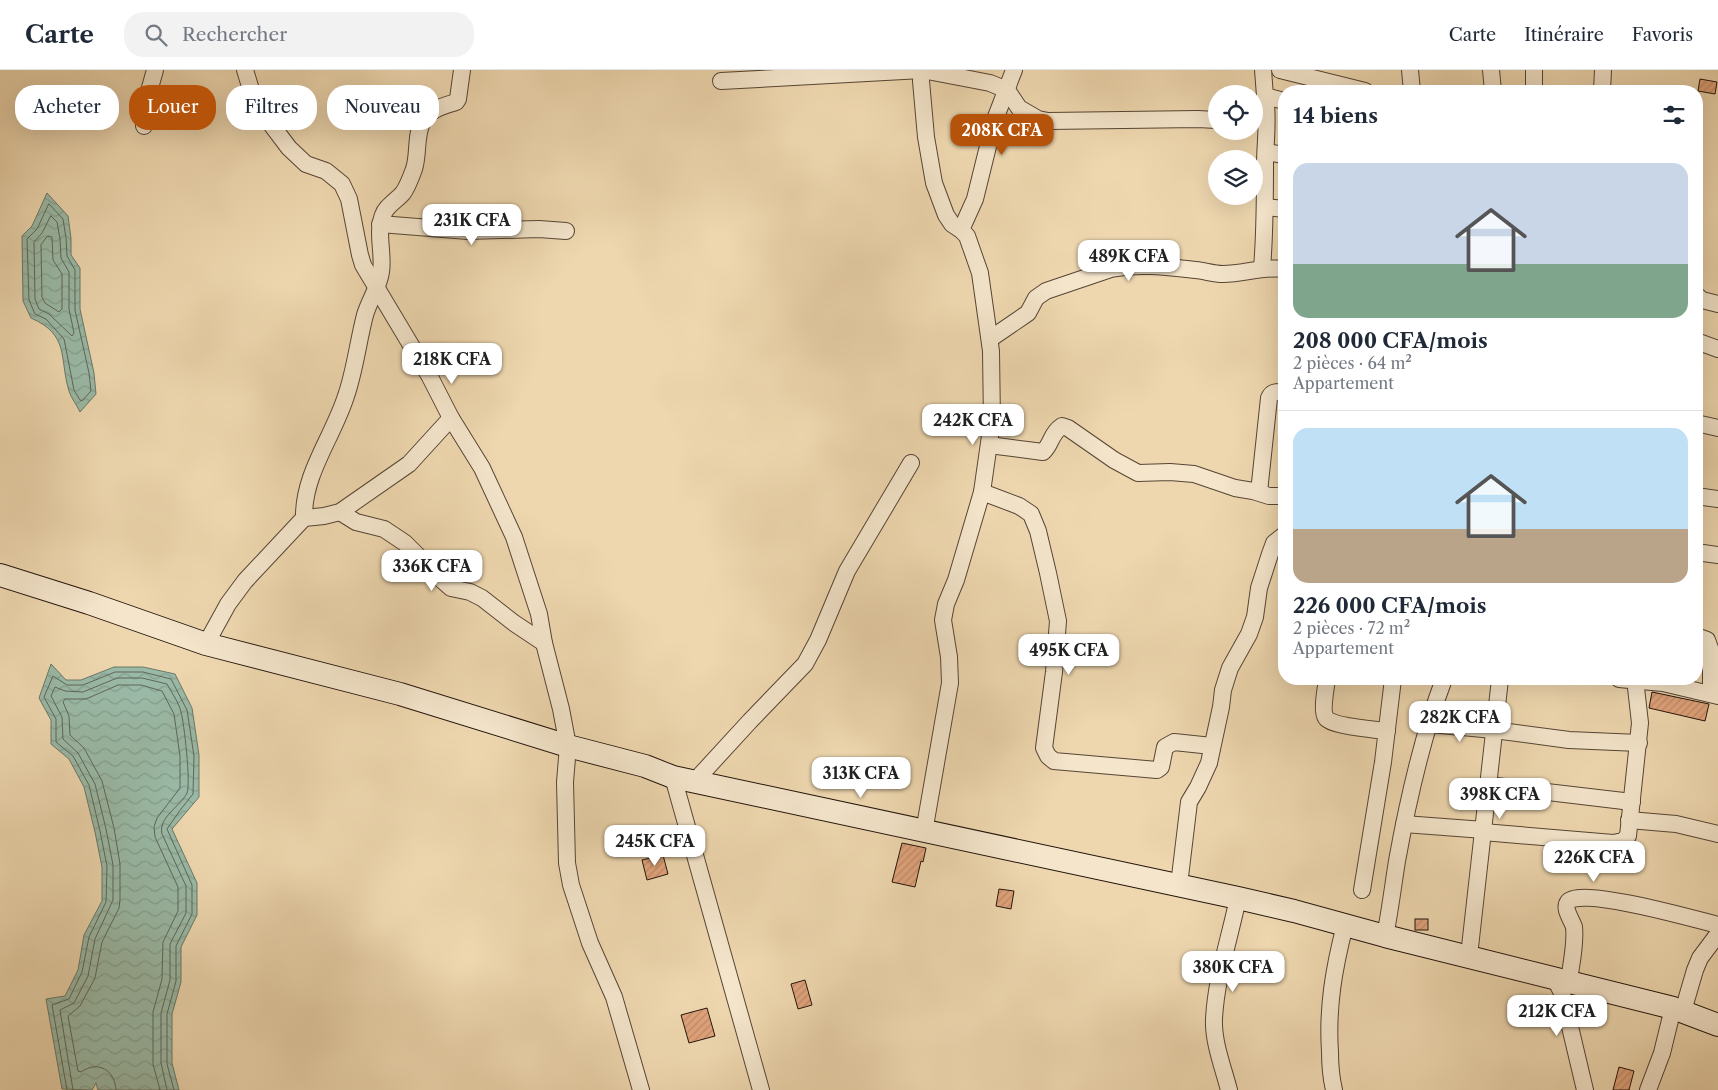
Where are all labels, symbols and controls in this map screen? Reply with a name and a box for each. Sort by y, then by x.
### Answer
search box [124,12,474,57]
text: Carte [25,20,94,49]
icon: search [142,21,170,49]
text: Rechercher [182,23,287,46]
text: Carte [1449,24,1496,46]
text: Itinéraire [1524,24,1604,46]
text: Favoris [1632,24,1693,46]
chip: Acheter [15,85,119,130]
chip: Louer [129,85,216,130]
chip: Filtres [226,85,317,130]
chip: Nouveau [327,85,439,130]
map controls [1208,85,1263,205]
button: locate [1208,85,1263,140]
icon: filters [1660,101,1688,129]
text: 14 biens [1293,103,1378,128]
pin: 208K CFA [950,114,1054,156]
text: 208K CFA [961,120,1043,140]
button: layers [1208,150,1263,205]
icon: home [1446,195,1536,285]
pin: 231K CFA [420,204,524,246]
text: 231K CFA [433,210,511,230]
pin: 489K CFA [1077,240,1181,282]
text: 489K CFA [1089,246,1169,266]
text: 208 000 CFA/mois [1293,328,1488,353]
pin: 218K CFA [400,342,504,385]
text: 218K CFA [413,349,491,369]
text: 2 pièces · 64 m² [1293,353,1412,373]
text: Appartement [1293,373,1394,393]
pin: 242K CFA [921,404,1025,446]
text: 242K CFA [933,410,1013,430]
icon: home [1446,461,1536,551]
pin: 336K CFA [380,550,484,592]
text: 336K CFA [392,556,472,576]
text: 226 000 CFA/mois [1293,593,1486,618]
text: 2 pièces · 72 m² [1293,618,1410,638]
pin: 495K CFA [1017,634,1121,676]
text: Appartement [1293,638,1394,658]
text: 495K CFA [1029,640,1109,660]
pin: 282K CFA [1408,700,1512,743]
text: 282K CFA [1420,707,1500,727]
pin: 313K CFA [809,756,913,799]
text: 313K CFA [823,763,899,783]
pin: 398K CFA [1448,778,1552,820]
text: 398K CFA [1460,784,1540,804]
pin: 245K CFA [603,824,707,867]
text: 245K CFA [615,831,695,851]
pin: 226K CFA [1542,840,1646,883]
text: 226K CFA [1554,847,1634,867]
pin: 380K CFA [1181,950,1285,993]
text: 380K CFA [1193,957,1273,977]
pin: 212K CFA [1505,994,1609,1037]
text: 212K CFA [1518,1001,1596,1021]

